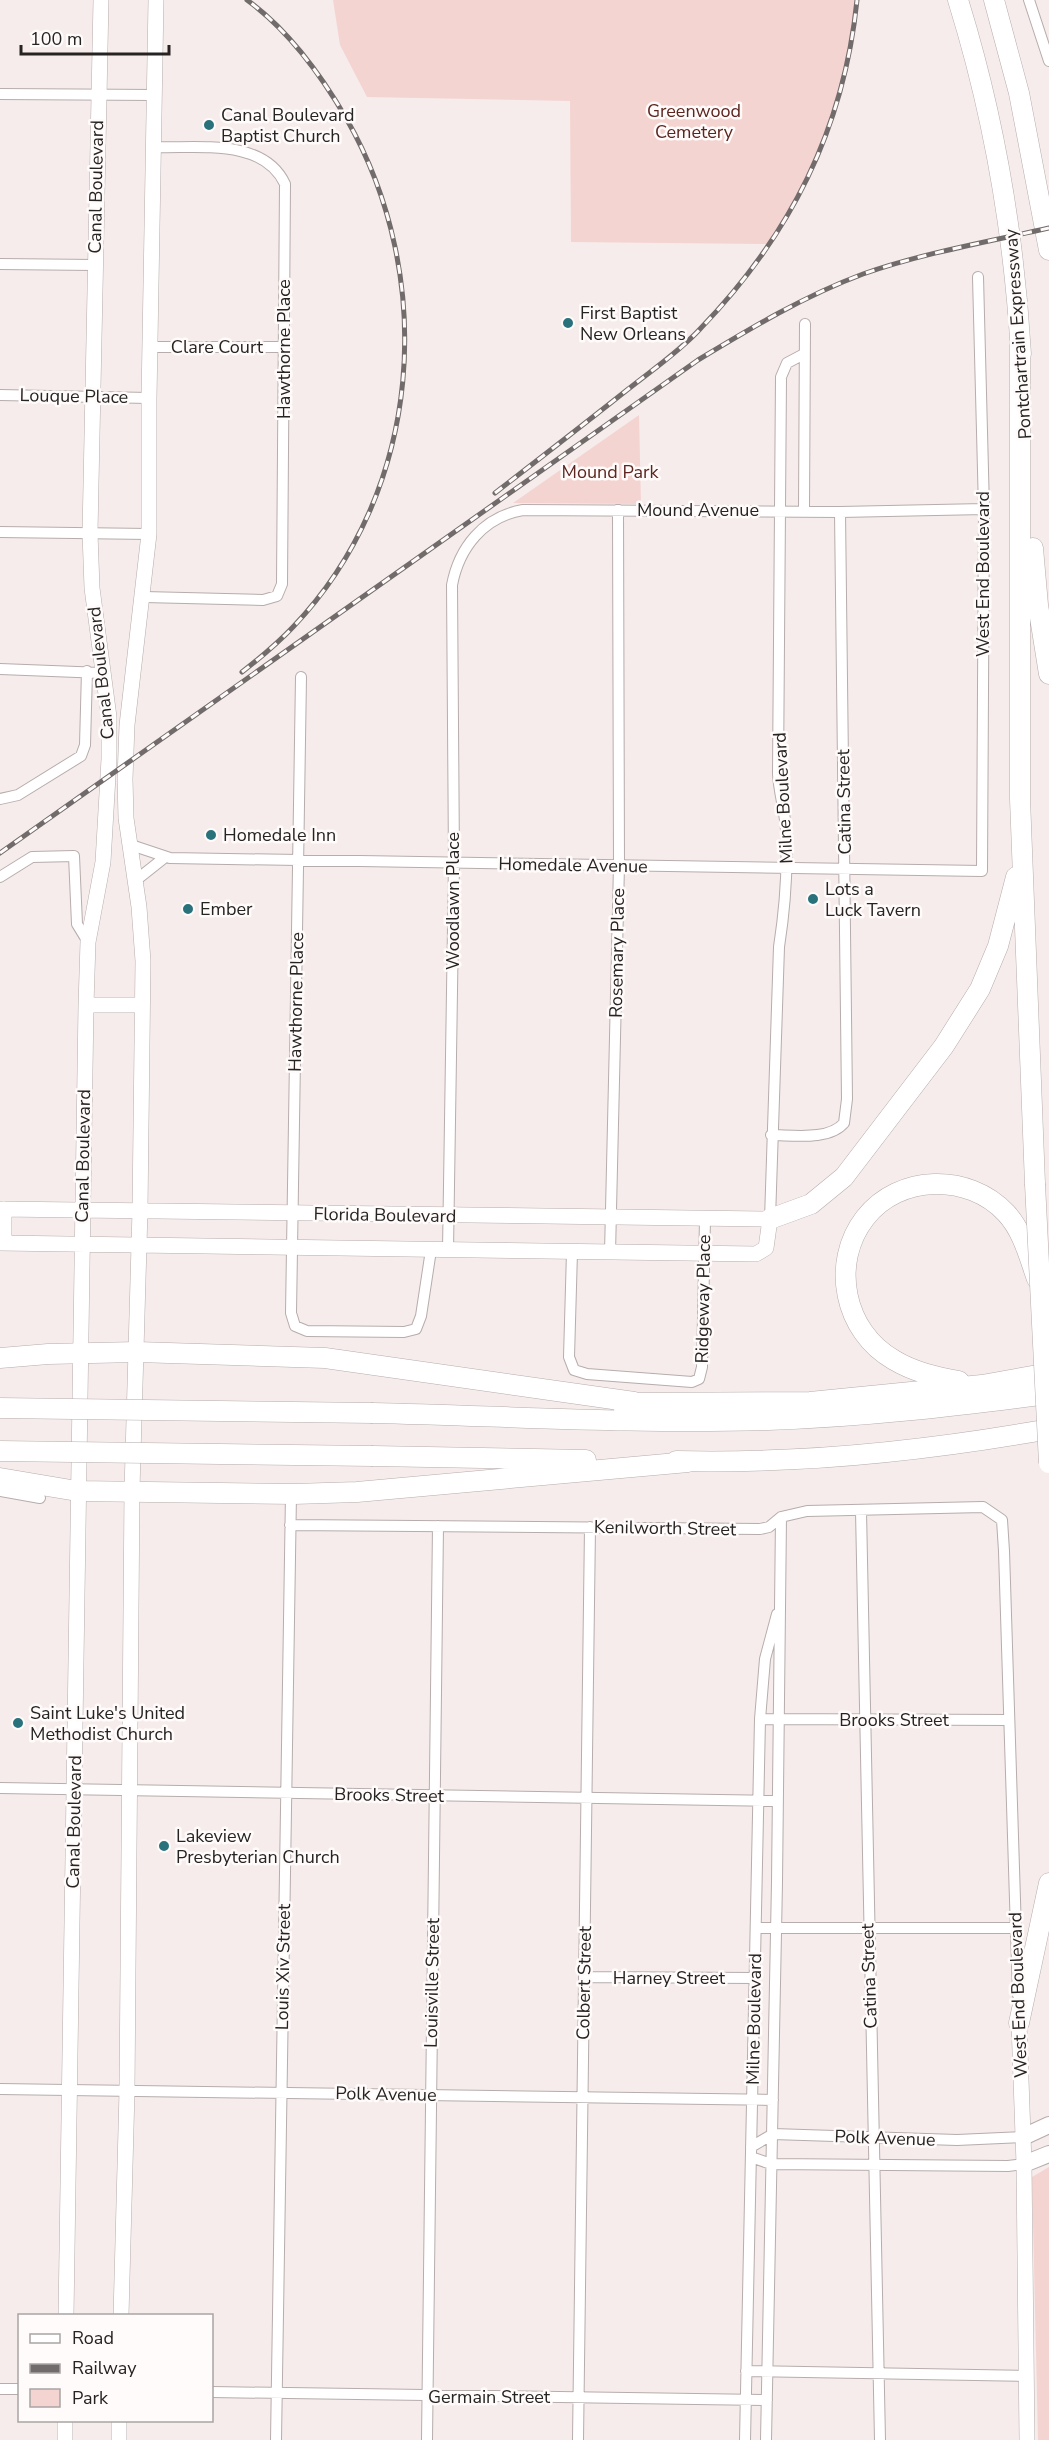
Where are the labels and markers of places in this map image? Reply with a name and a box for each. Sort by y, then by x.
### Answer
place label: Canal Boulevard Baptist Church [221,103,355,148]
marker: Canal Boulevard Baptist Church [202,118,216,132]
place label: First Baptist New Orleans [580,301,686,346]
marker: First Baptist New Orleans [561,316,575,330]
place label: Homedale Inn [223,823,336,847]
marker: Homedale Inn [204,828,218,842]
place label: Lots a Luck Tavern [825,877,921,922]
marker: Lots a Luck Tavern [806,892,820,906]
place label: Ember [200,897,253,921]
marker: Ember [181,902,195,916]
place label: Saint Luke's United Methodist Church [30,1701,185,1746]
marker: Saint Luke's United Methodist Church [11,1716,25,1730]
place label: Lakeview Presbyterian Church [176,1824,340,1869]
marker: Lakeview Presbyterian Church [157,1839,171,1853]

